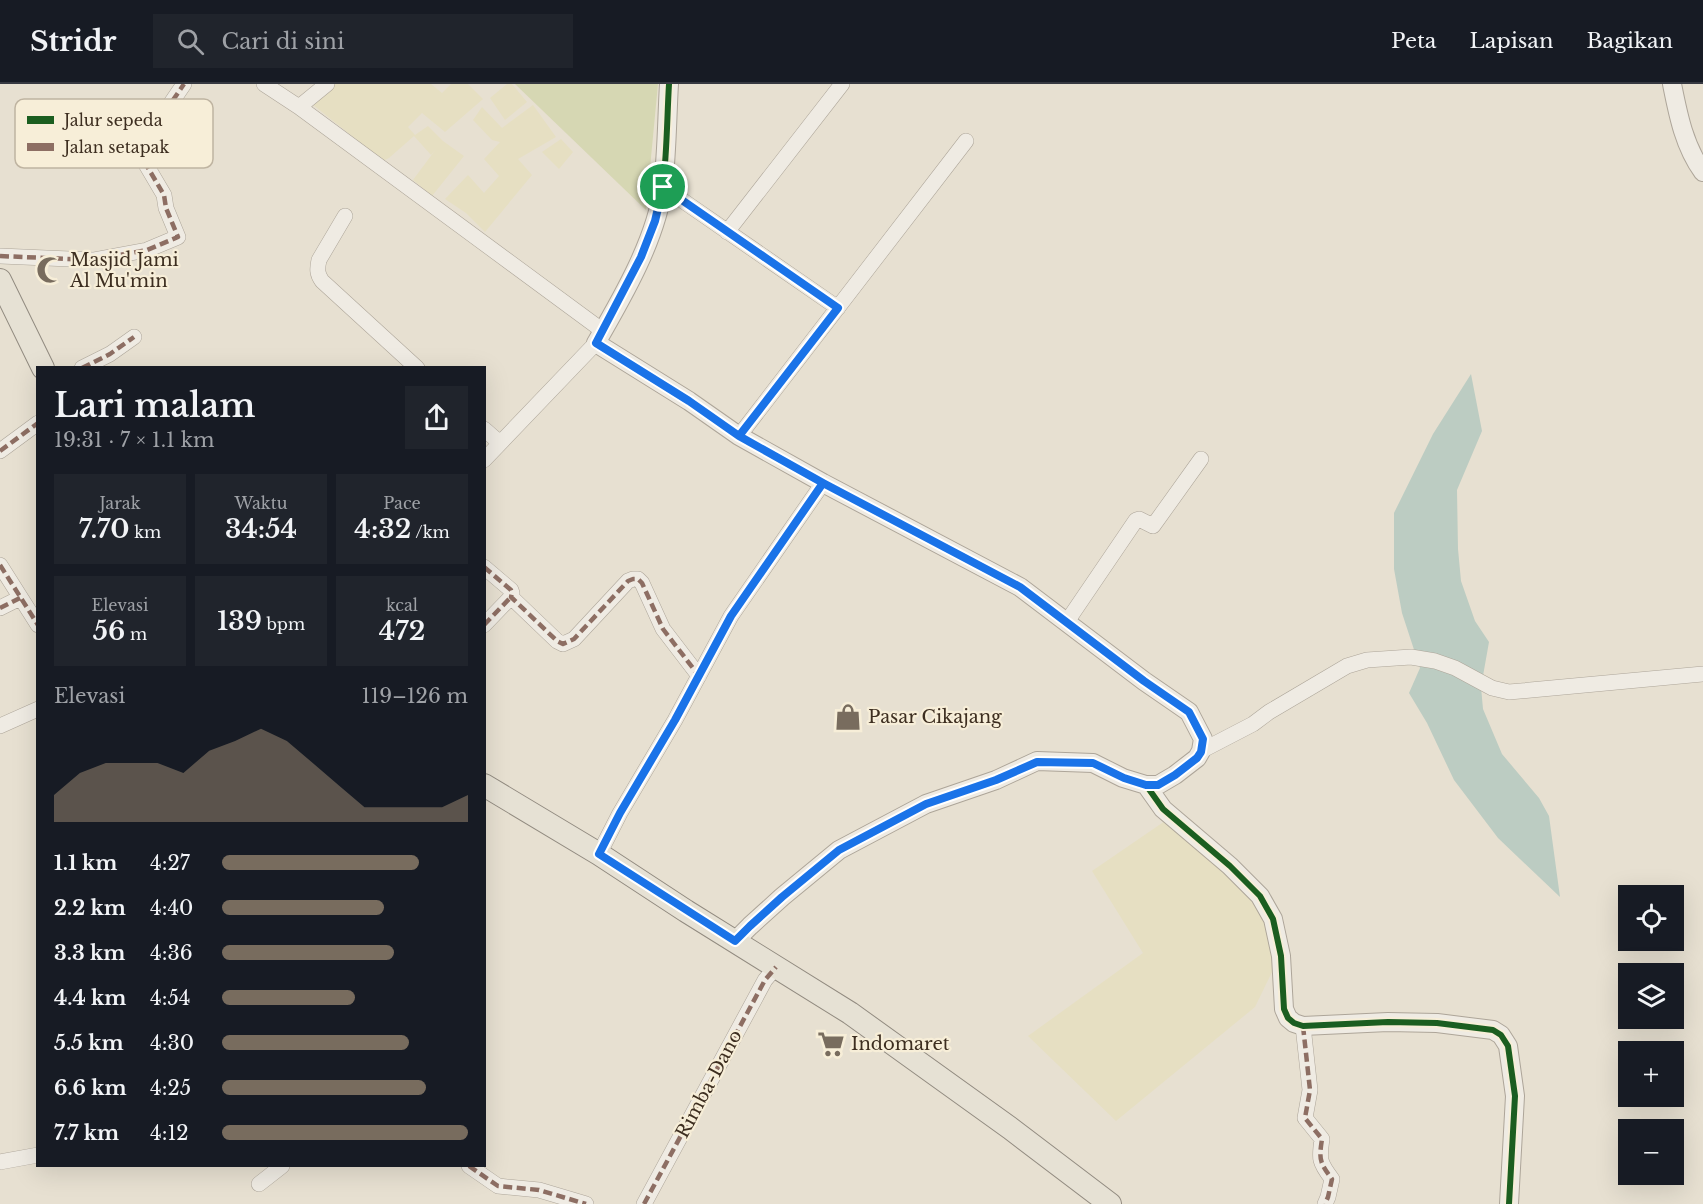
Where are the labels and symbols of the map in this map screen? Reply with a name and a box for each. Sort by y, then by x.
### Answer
legend [15,99,213,168]
text: Jalur sepeda [62,110,163,130]
text: Jalan setapak [62,137,169,157]
pin [637,161,688,212]
place label: Masjid Jami Al Mu'min [69,249,179,292]
mosque icon: Masjid Jami Al Mu'min [35,255,65,285]
shop icon: Pasar Cikajang [833,702,863,732]
place label: Pasar Cikajang [868,706,1002,728]
street label: Rimba-Dano [671,1026,747,1142]
supermarket icon: Indomaret [816,1029,846,1059]
place label: Indomaret [851,1033,950,1055]

